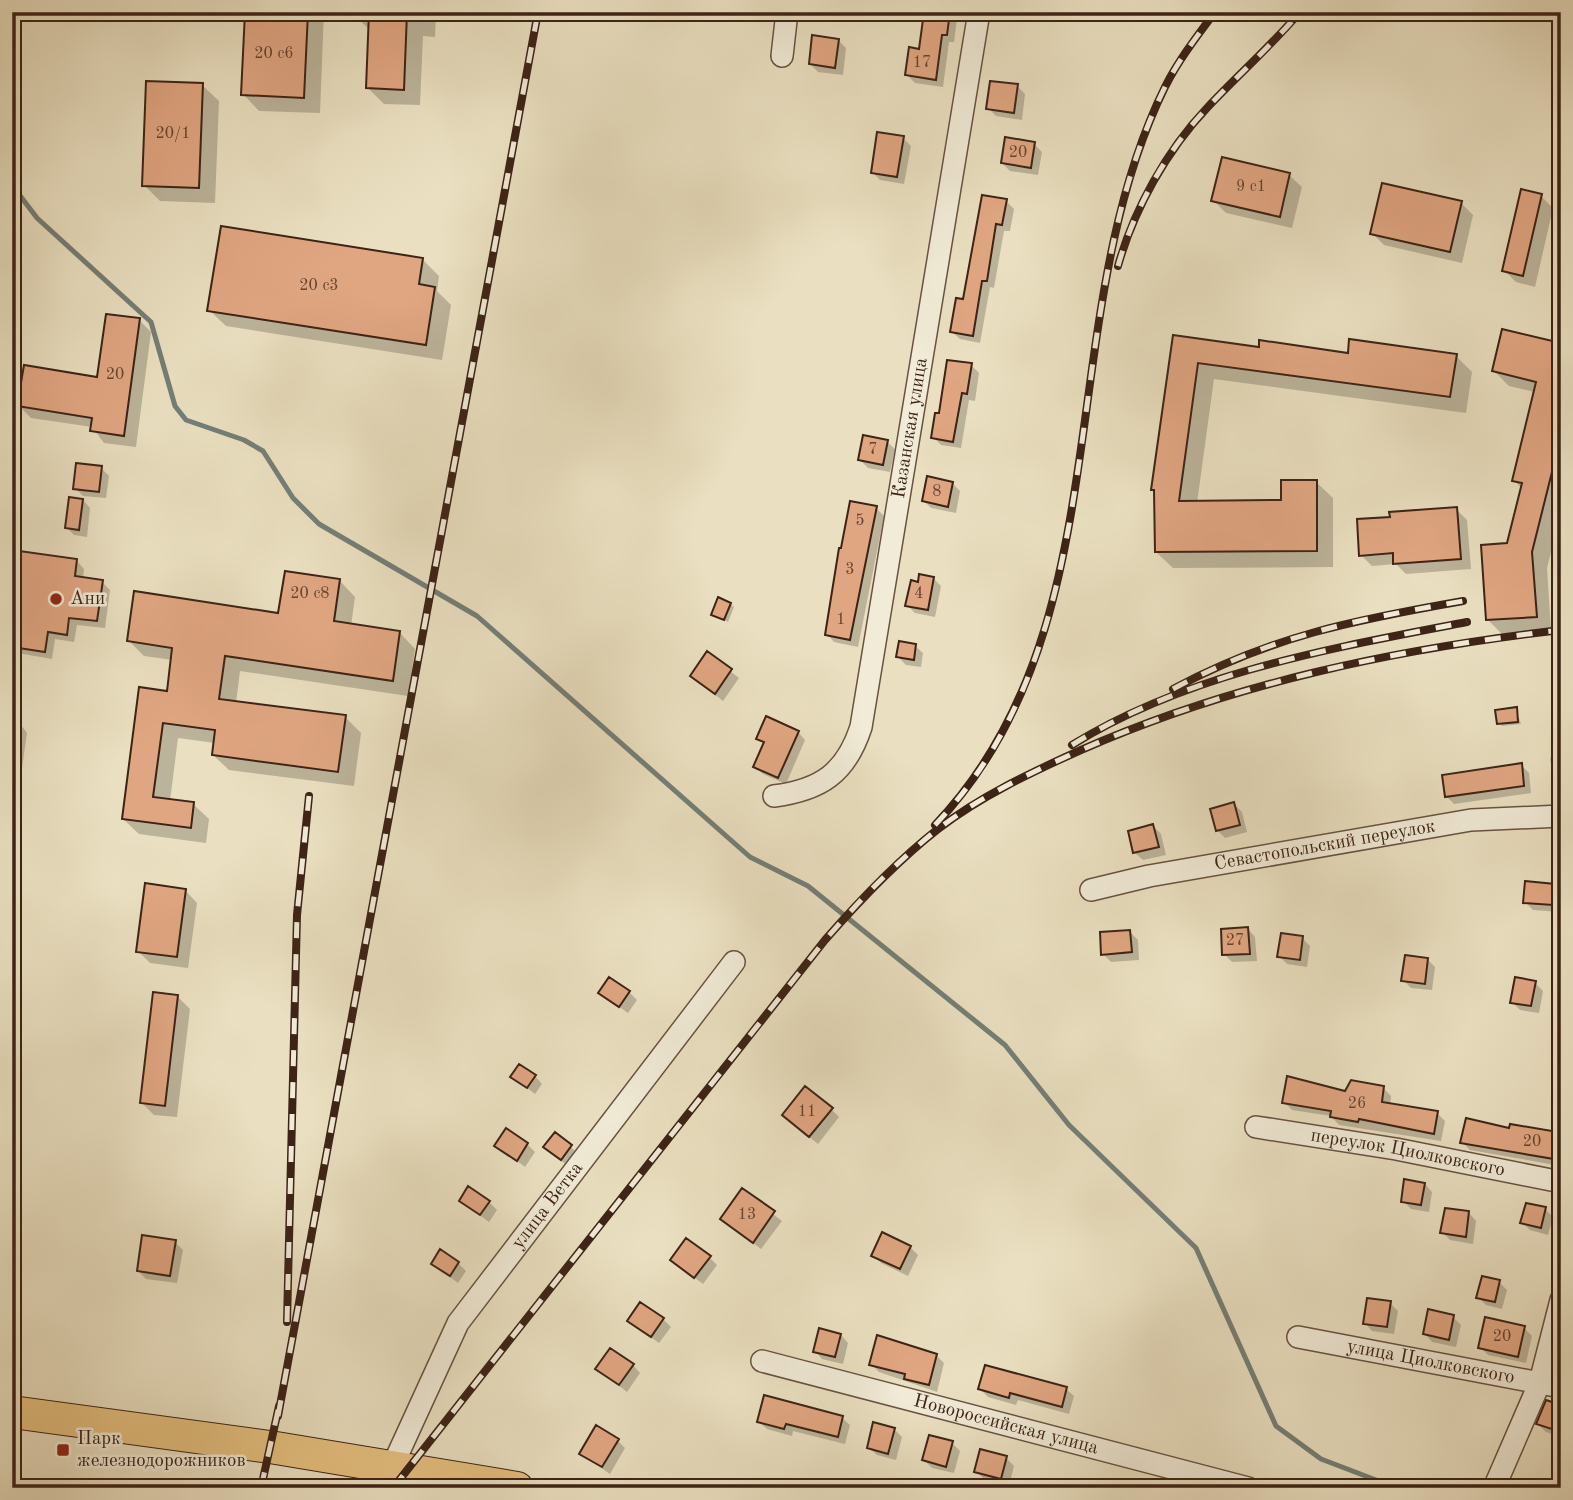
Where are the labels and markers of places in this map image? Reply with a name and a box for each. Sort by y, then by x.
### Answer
place label: Ани [70,590,105,609]
marker: Ани [48,591,64,607]
place label: Парк железнодорожников [77,1430,246,1471]
marker: Парк железнодорожников [55,1442,71,1458]

